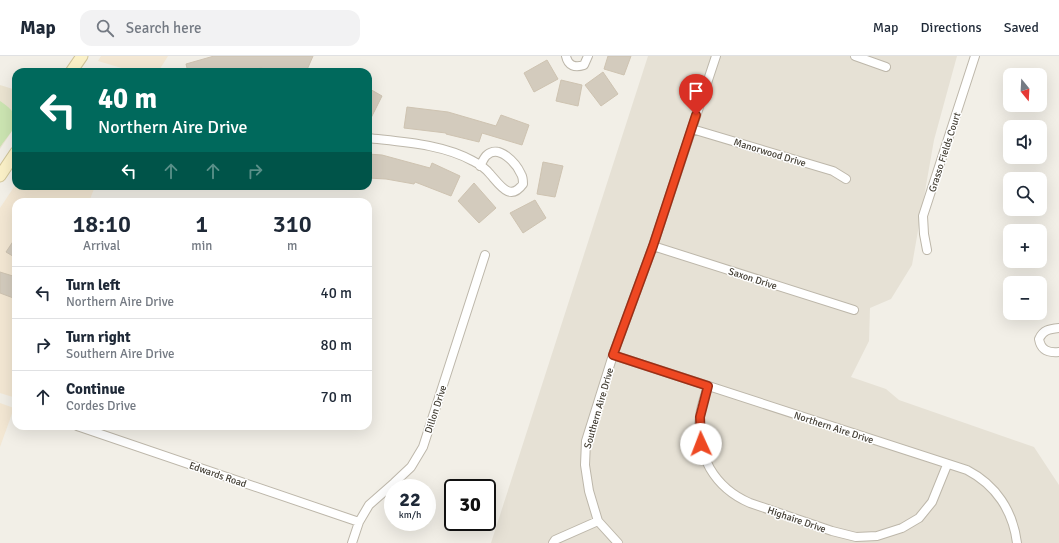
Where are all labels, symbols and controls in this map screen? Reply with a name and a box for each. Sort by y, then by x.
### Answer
search box [80,10,360,46]
text: Map [20,16,56,40]
icon: search [94,17,116,39]
text: Search here [126,19,201,37]
text: Map [873,19,899,36]
text: Directions [921,19,982,36]
text: Saved [1004,19,1039,36]
north arrow [1003,68,1047,112]
map controls [1003,68,1047,320]
pin [679,74,713,115]
icon: arrive [685,80,707,102]
text: 40 m [98,82,157,116]
icon: left [32,84,84,136]
street label: Grasso Fields Court [926,111,964,194]
text: Northern Aire Drive [98,116,248,138]
button: sound [1003,120,1047,164]
street label: Manorwood Drive [732,136,807,170]
icon: left [118,160,140,182]
icon: ahead [160,160,182,182]
icon: ahead [202,160,224,182]
icon: right [244,160,266,182]
button: search [1003,172,1047,216]
text: 18:10 [72,209,131,239]
text: 1 [195,209,208,239]
text: 310 [273,209,312,239]
button: + [1003,224,1047,268]
text: Arrival [83,238,120,254]
text: min [191,238,212,254]
text: m [287,238,297,254]
street label: Saxon Drive [727,265,778,292]
text: Turn left [66,276,120,294]
button: − [1003,276,1047,320]
icon: left [32,282,54,304]
text: 40 m [321,284,352,302]
text: Northern Aire Drive [66,294,174,310]
text: Turn right [66,328,131,346]
icon: right [32,334,54,356]
text: 80 m [321,336,352,354]
text: Southern Aire Drive [66,346,174,362]
street label: Southern Aire Drive [582,367,616,450]
text: Continue [66,380,125,398]
street label: Dillon Drive [423,384,449,435]
icon: ahead [32,386,54,408]
text: 70 m [321,388,352,406]
text: Cordes Drive [66,398,136,414]
street label: Northern Aire Drive [792,409,875,446]
position arrow [680,423,722,465]
street label: Edwards Road [187,460,248,490]
speed limit sign: 30 [444,479,496,531]
text: 22 [399,487,421,512]
street label: Highaire Drive [766,504,827,536]
text: km/h [399,509,421,521]

